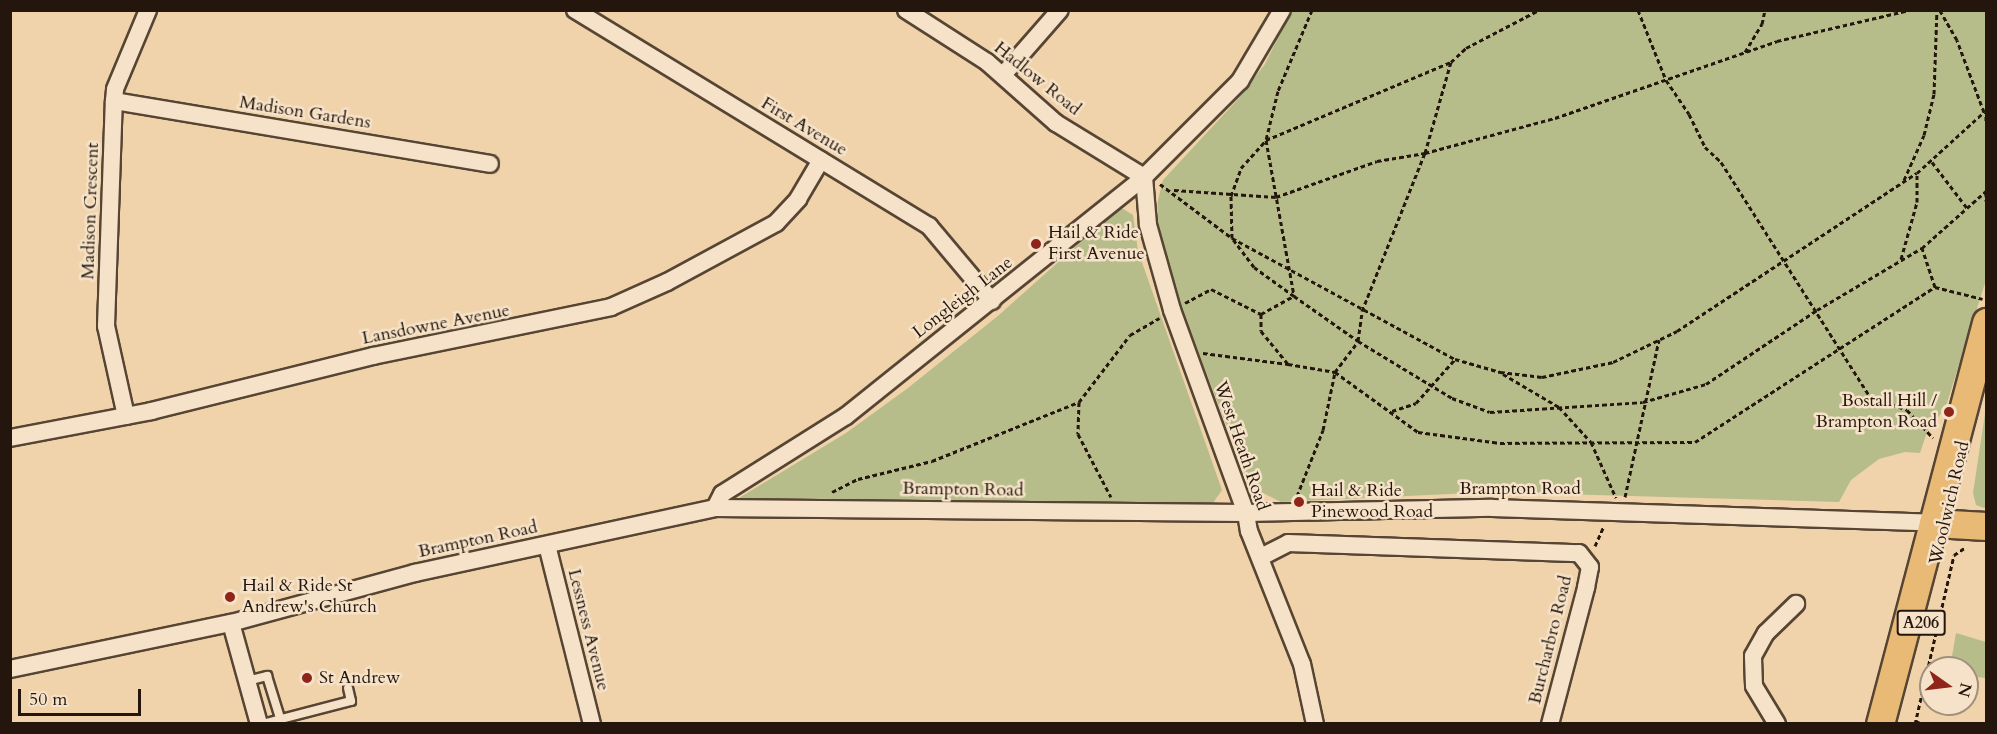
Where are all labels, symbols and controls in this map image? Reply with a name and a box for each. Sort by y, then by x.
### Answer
street label: Hadlow Road [989,37,1085,121]
street label: Madison Gardens [238,92,372,134]
street label: First Avenue [757,93,851,161]
street label: Madison Crescent [78,142,104,280]
place label: Hail & Ride First Avenue [1048,223,1145,266]
marker: Hail & Ride First Avenue [1029,237,1043,251]
street label: Longleigh Lane [909,252,1017,344]
street label: Lansdowne Avenue [360,300,512,350]
street label: West Heath Road [1209,378,1273,514]
place label: Bostall Hill / Brampton Road [1816,391,1937,434]
marker: Bostall Hill / Brampton Road [1942,405,1956,419]
street label: Woolwich Road [1925,439,1975,567]
street label: Brampton Road [902,478,1024,502]
street label: Brampton Road [1459,478,1581,500]
place label: Hail & Ride Pinewood Road [1311,481,1433,524]
marker: Hail & Ride Pinewood Road [1292,495,1306,509]
street label: Brampton Road [416,517,540,563]
street label: Lessness Avenue [562,567,614,693]
street label: Burcharbro Road [1525,574,1577,706]
place label: Hail & Ride St Andrew's Church [242,576,377,618]
marker: Hail & Ride St Andrew's Church [223,590,237,604]
road number: A206 [1896,610,1946,636]
north arrow [1919,656,1979,716]
place label: St Andrew [319,667,400,689]
marker: St Andrew [300,671,314,685]
scale bar [21,677,144,715]
text: N [1952,680,1977,699]
text: 50 m [29,687,68,712]

